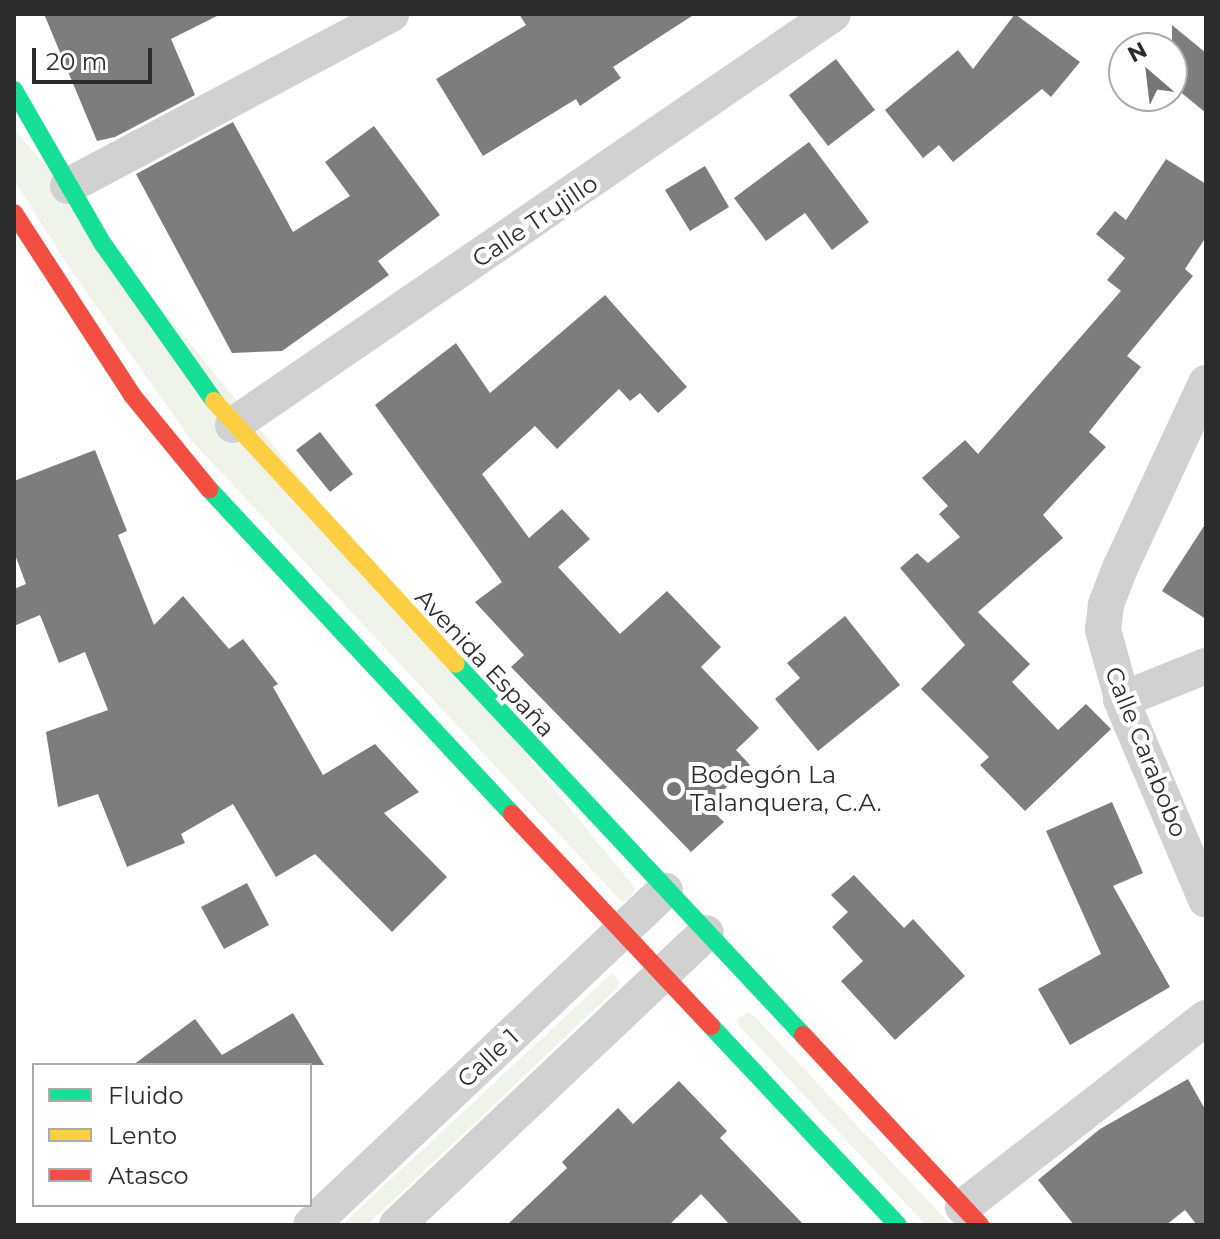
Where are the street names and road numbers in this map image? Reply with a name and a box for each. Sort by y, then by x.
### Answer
street label: Calle Trujillo [467,169,603,273]
street label: Avenida España [409,583,561,743]
street label: Calle Carabobo [1099,663,1193,841]
street label: Calle 1 [451,1022,525,1094]

